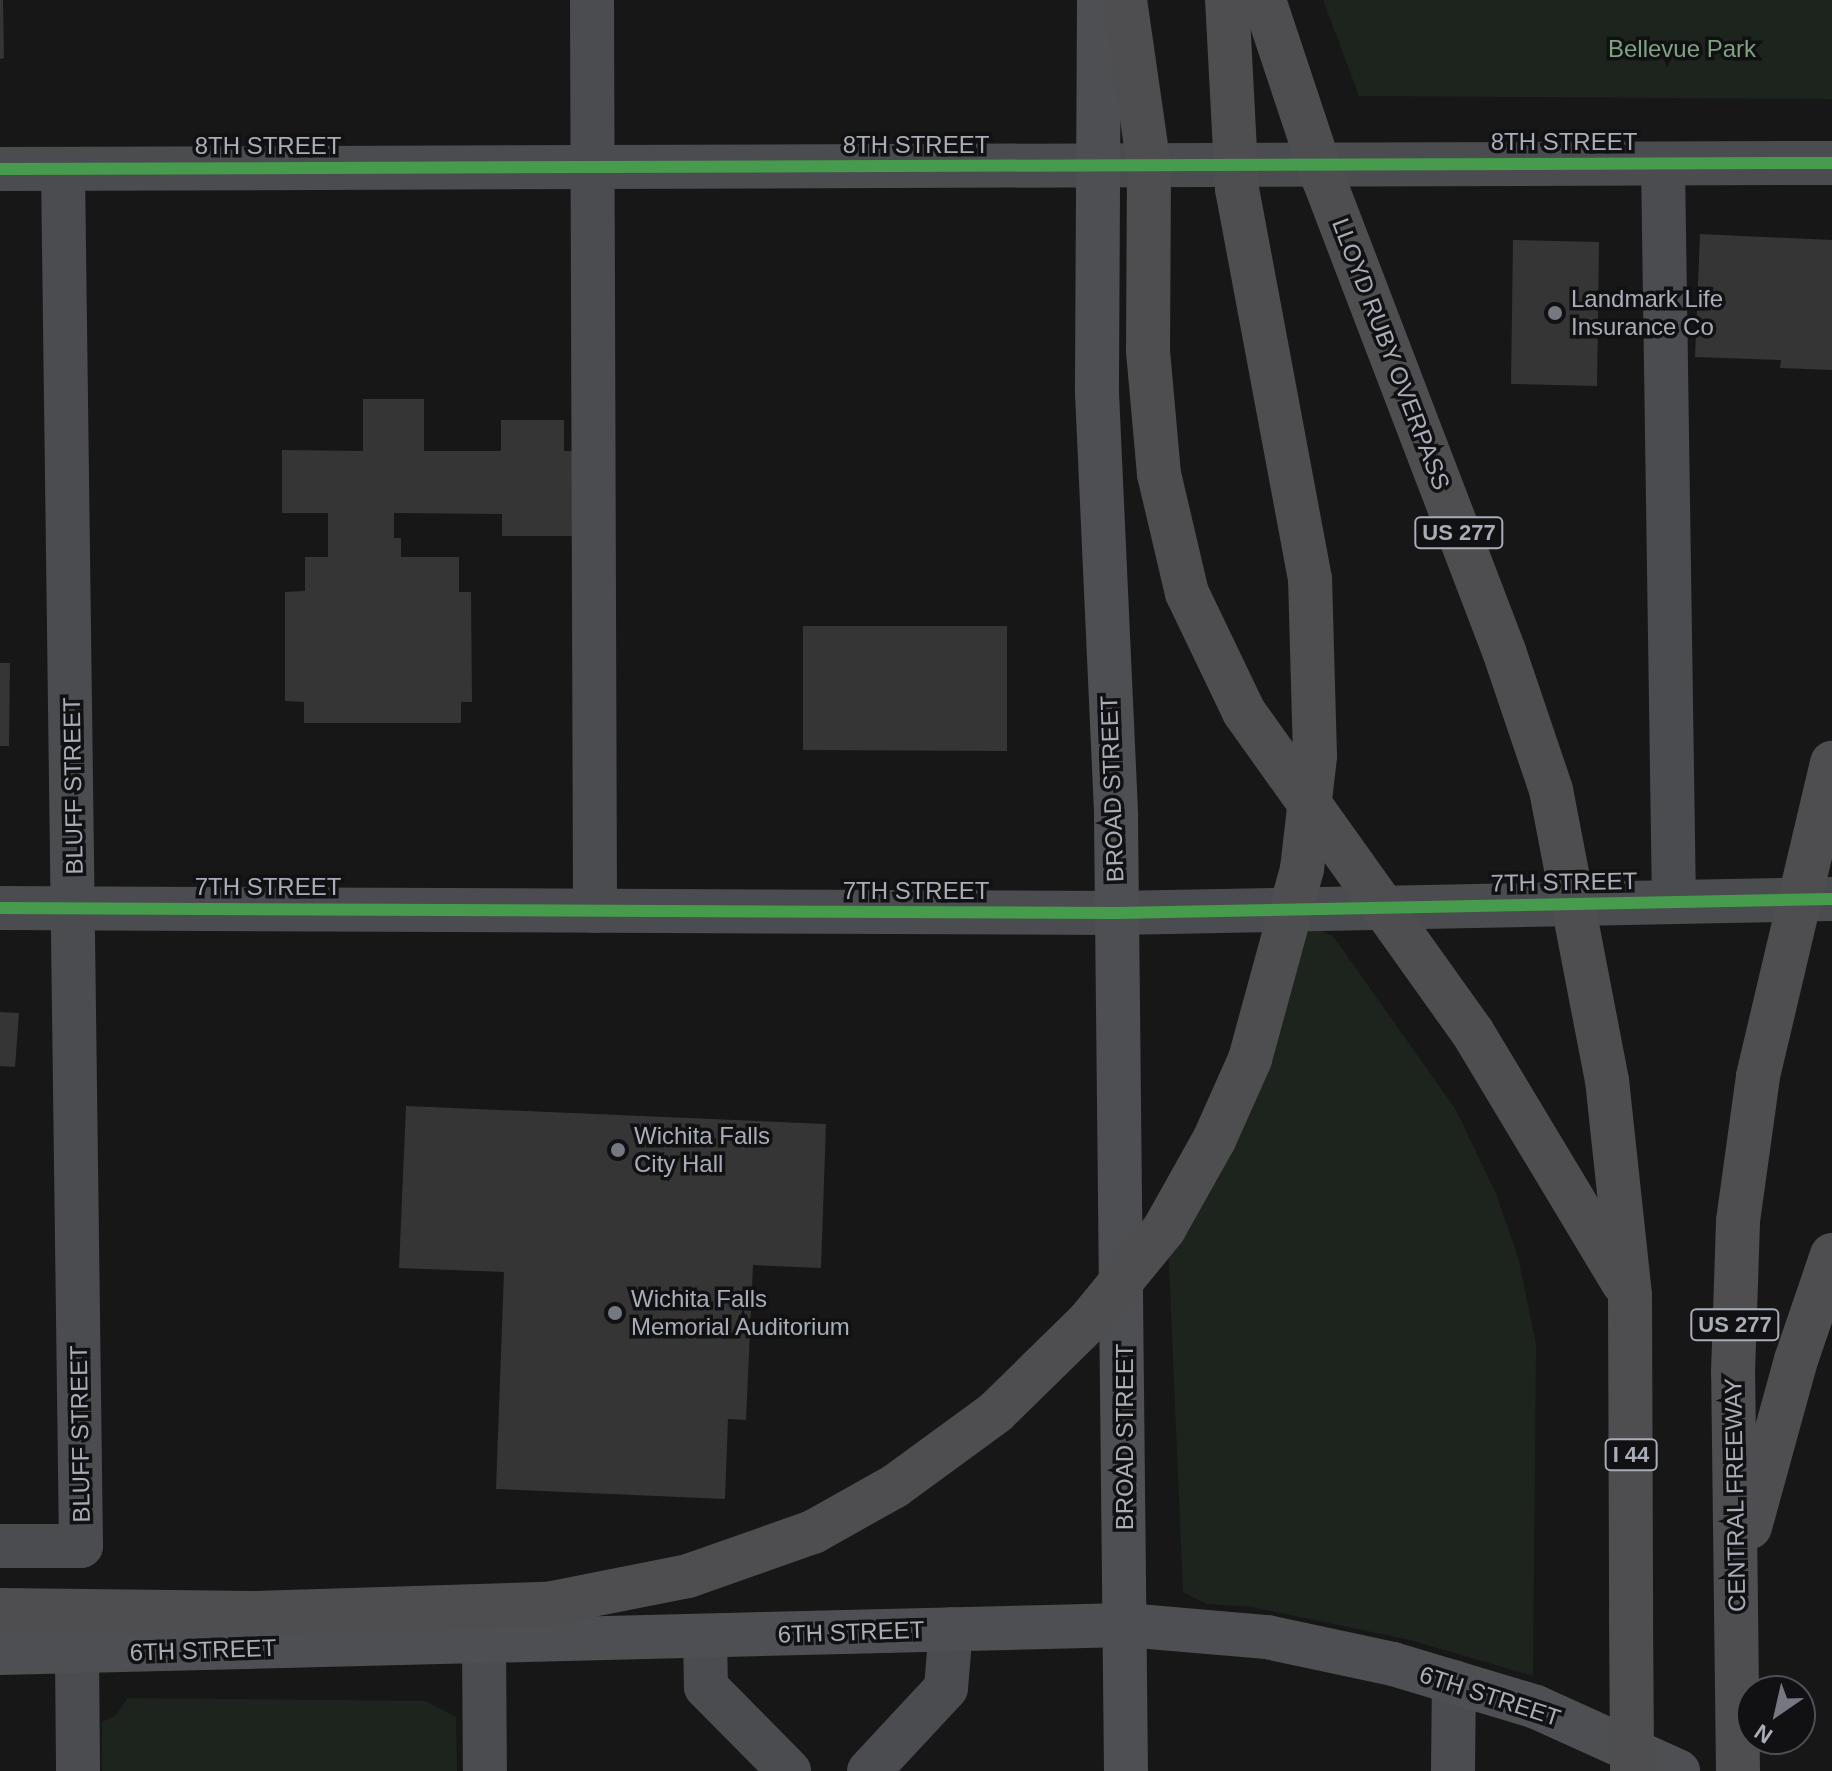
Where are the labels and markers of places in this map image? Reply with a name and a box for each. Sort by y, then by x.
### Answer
place label: Landmark Life Insurance Co [1571,285,1723,341]
marker: Landmark Life Insurance Co [1546,304,1564,322]
place label: Wichita Falls City Hall [634,1122,770,1178]
marker: Wichita Falls City Hall [609,1141,627,1159]
place label: Wichita Falls Memorial Auditorium [631,1285,851,1341]
marker: Wichita Falls Memorial Auditorium [606,1304,624,1322]

